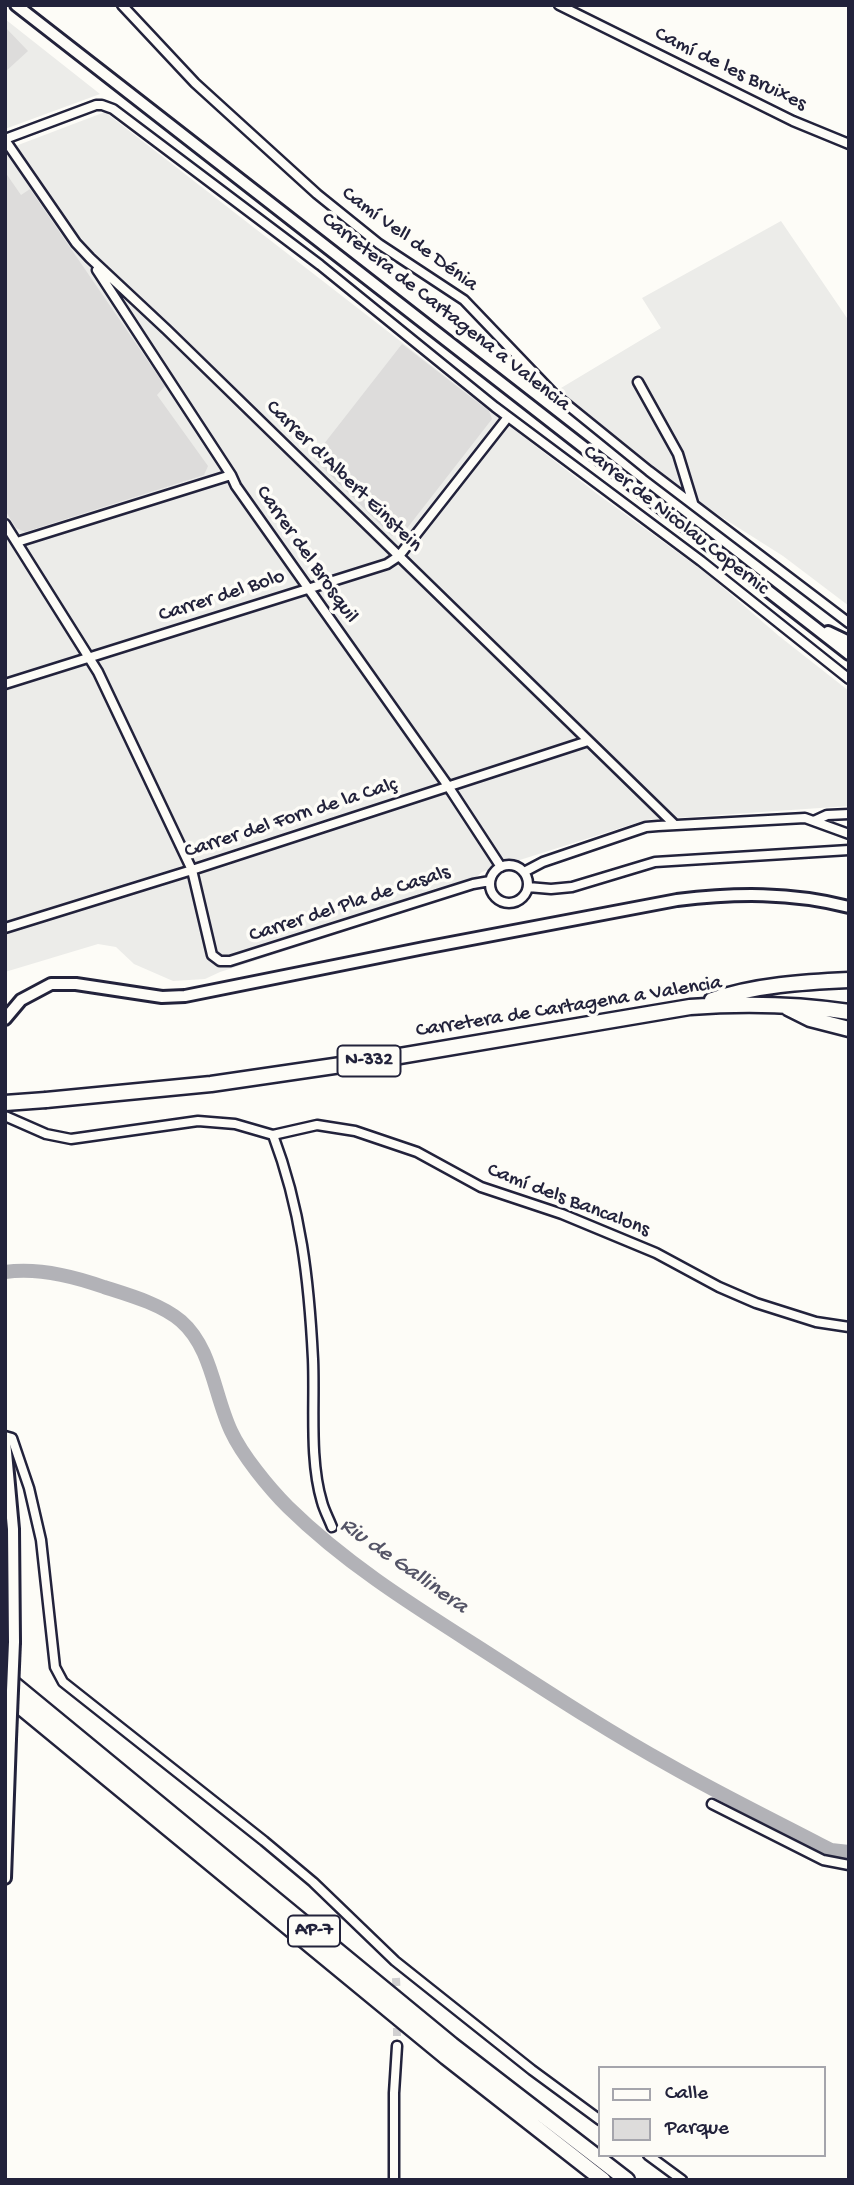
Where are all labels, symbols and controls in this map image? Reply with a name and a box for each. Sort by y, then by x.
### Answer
street label: Camí de les Bruixes [650,22,810,118]
street label: Camí Vell de Dénia [336,182,482,298]
street label: Carretera de Cartagena a Valencia [315,208,575,418]
street label: Carrer d'Albert Einstein [259,396,427,558]
street label: Carrer de Nicolau Copernic [577,441,773,601]
street label: Carrer del Brosquil [249,481,363,629]
street label: Carrer del Bolo [156,565,288,629]
street label: Carrer del Forn de la Calç [181,773,401,865]
street label: Carrer del Pla de Casals [246,861,454,949]
street label: Carretera de Cartagena a Valencia [414,971,724,1045]
road number: N-332 [338,1046,400,1077]
street label: Camí dels Bancalons [483,1158,653,1244]
water label: Riu de Gallinera [334,1513,472,1621]
road number: AP-7 [288,1915,340,1946]
legend [598,2066,826,2157]
text: Calle [665,2082,708,2107]
text: Parque [665,2117,729,2142]

